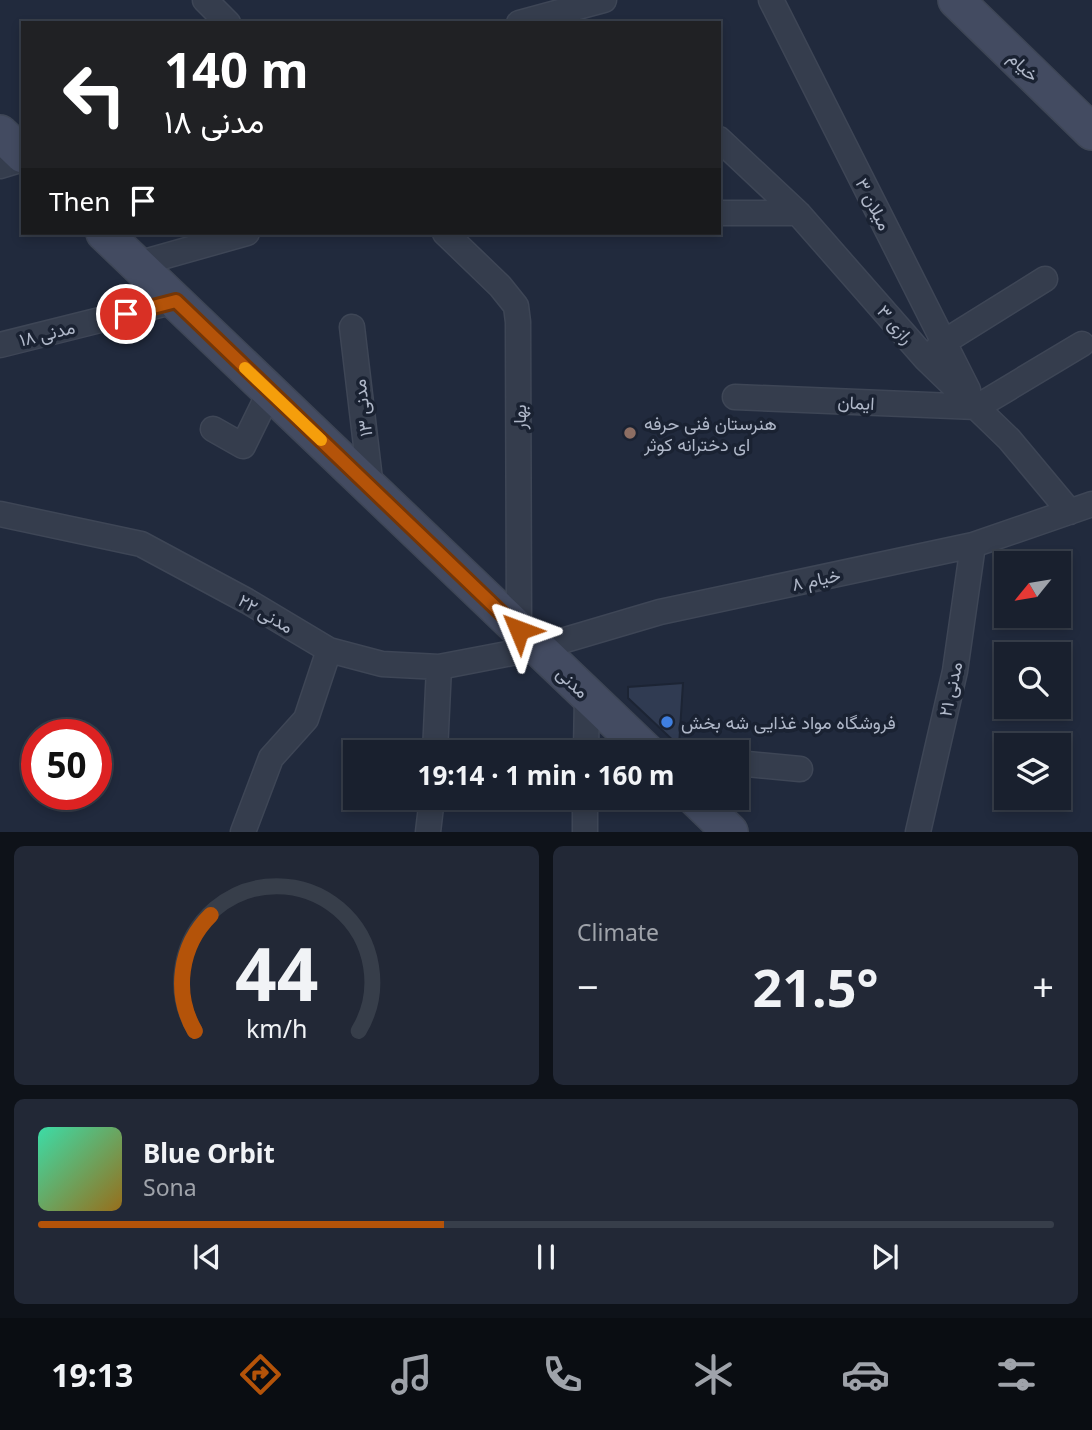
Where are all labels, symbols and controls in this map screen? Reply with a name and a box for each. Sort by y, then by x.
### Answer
text: 140 m [164,36,309,102]
street label: خیام [1003,46,1045,87]
icon: left [49,49,140,140]
text: مدنی ۱۸ [164,99,264,142]
street label: میلان ۳ [851,174,897,234]
icon: arrive [124,182,162,220]
text: Then [49,183,110,219]
pin [96,284,156,344]
icon: arrive [107,295,145,333]
street label: رازی ۳ [872,299,920,349]
street label: مدنی ۱۸ [17,315,77,351]
street label: مدنی ۱۳ [347,378,377,438]
street label: ایمان [837,389,875,415]
street label: بهار [507,404,531,431]
place label: هنرستان فنی حرفه ای دخترانه کوثر [643,411,777,456]
marker: هنرستان فنی حرفه ای دخترانه کوثر [622,425,638,441]
north arrow [994,551,1071,628]
map controls [994,551,1071,810]
street label: خیام ۸ [789,562,843,597]
street label: مدنی ۲۲ [234,588,298,638]
position arrow [482,593,556,667]
button: search [994,642,1071,719]
street label: مدنی ۲۱ [933,659,967,719]
street label: مدنی [552,661,594,703]
place label: فروشگاه مواد غذایی شه بخش [681,710,896,734]
marker: فروشگاه مواد غذایی شه بخش [659,714,675,730]
speed limit sign: 50 [21,719,112,810]
button: layers [994,733,1071,810]
text: 19:14 · 1 min · 160 m [418,757,674,793]
text: Climate [577,916,659,948]
text: 44 [235,924,318,1023]
text: 21.5° [753,951,878,1022]
text: − [577,960,599,1012]
text: + [1032,960,1054,1012]
text: km/h [246,1011,307,1045]
text: Blue Orbit [143,1135,275,1171]
text: Sona [143,1171,197,1203]
icon: previous [188,1238,226,1276]
icon: pause [527,1238,565,1276]
icon: next [866,1238,904,1276]
icon: directions [236,1350,285,1399]
icon: music [387,1350,436,1399]
icon: phone [538,1350,587,1399]
icon: climate [689,1350,738,1399]
icon: car [841,1350,890,1399]
icon: filters [992,1350,1041,1399]
text: 19:13 [51,1353,133,1396]

